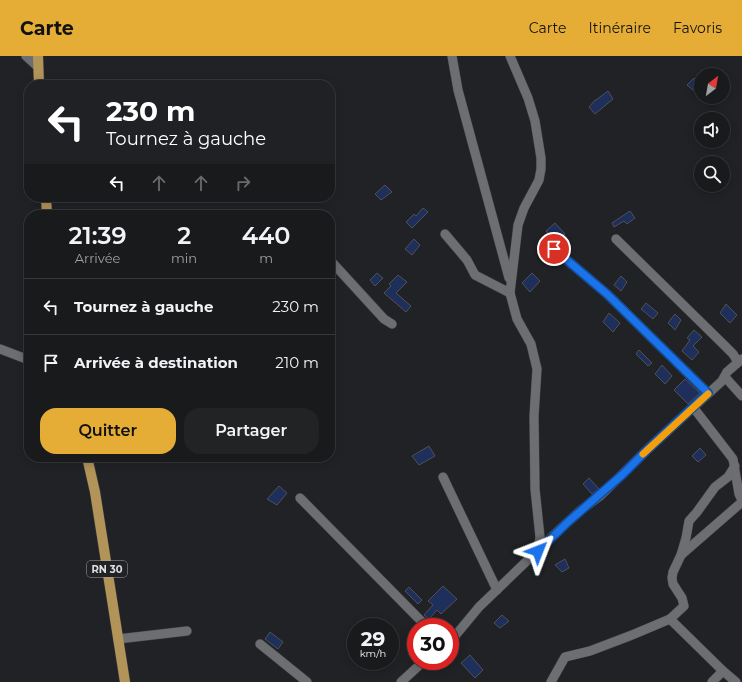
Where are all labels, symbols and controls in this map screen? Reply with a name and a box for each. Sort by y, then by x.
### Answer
text: Carte [20,17,74,40]
text: Carte [529,19,566,37]
text: Itinéraire [588,19,651,37]
text: Favoris [673,19,722,37]
north arrow [694,68,730,104]
map controls [694,68,730,192]
text: 230 m [106,94,195,128]
icon: left [40,96,92,148]
button: sound [694,112,730,148]
text: Tournez à gauche [106,128,266,150]
button: search [694,156,730,192]
icon: left [106,172,128,194]
icon: ahead [148,172,170,194]
icon: ahead [190,172,212,194]
icon: right [232,172,254,194]
text: 21:39 [69,221,127,250]
text: 2 [177,221,191,250]
text: 440 [242,221,290,250]
pin [537,232,571,266]
icon: arrive [543,238,565,260]
text: Arrivée [75,250,120,266]
text: min [171,250,197,266]
text: m [259,250,273,266]
icon: left [40,296,62,318]
text: Tournez à gauche [74,297,213,316]
text: 230 m [272,297,319,316]
icon: arrive [40,352,62,374]
text: Arrivée à destination [74,353,238,372]
text: 210 m [275,353,319,372]
button: Quitter [40,408,176,454]
button: Partager [184,408,319,454]
position arrow [517,530,559,572]
road number: RN 30 [87,561,127,577]
speed limit sign: 30 [407,618,459,670]
text: 29 [361,627,385,651]
text: km/h [360,647,386,660]

